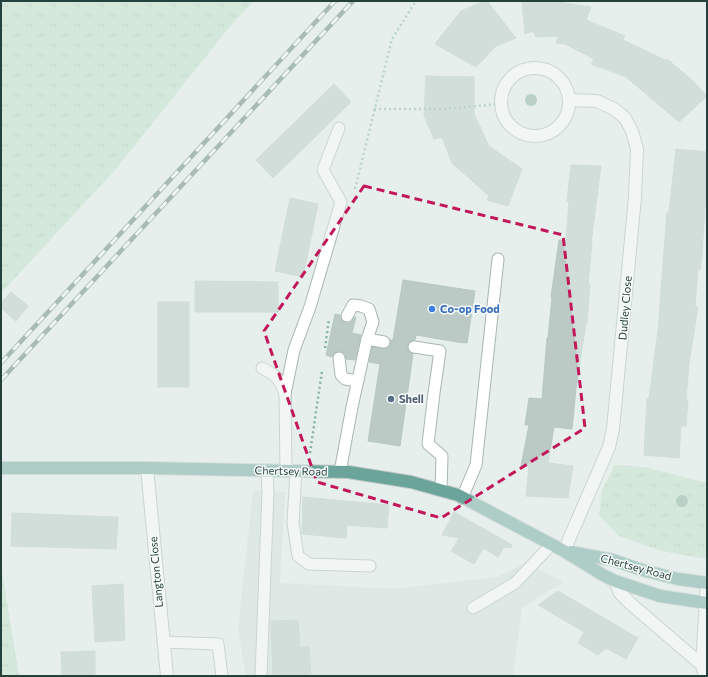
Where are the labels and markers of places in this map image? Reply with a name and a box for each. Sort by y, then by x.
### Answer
place label: Co-op Food [440,302,500,315]
marker: Co-op Food [427,304,437,314]
place label: Shell [399,392,424,405]
marker: Shell [386,394,396,404]

